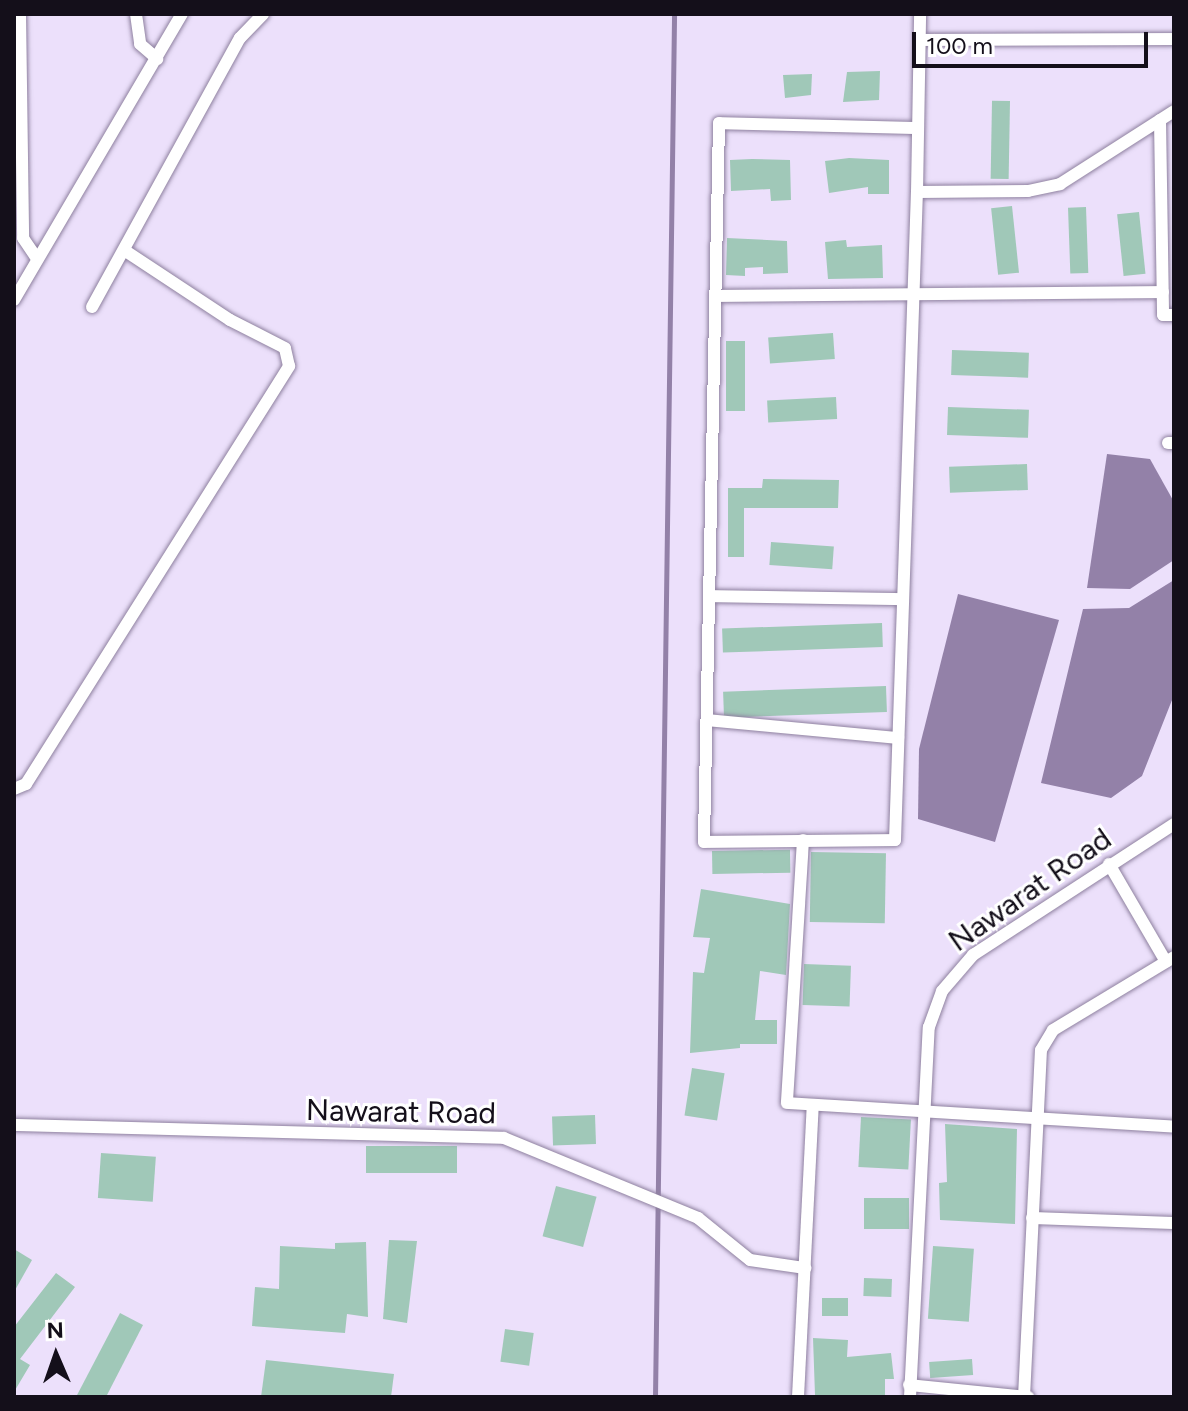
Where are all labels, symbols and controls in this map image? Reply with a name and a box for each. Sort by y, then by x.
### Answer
scale bar [916,16,1152,66]
text: 100 m [926,31,993,60]
street label: Nawarat Road [942,821,1118,959]
street label: Nawarat Road [306,1092,496,1132]
north arrow [16,1315,96,1395]
text: N [46,1317,64,1344]

